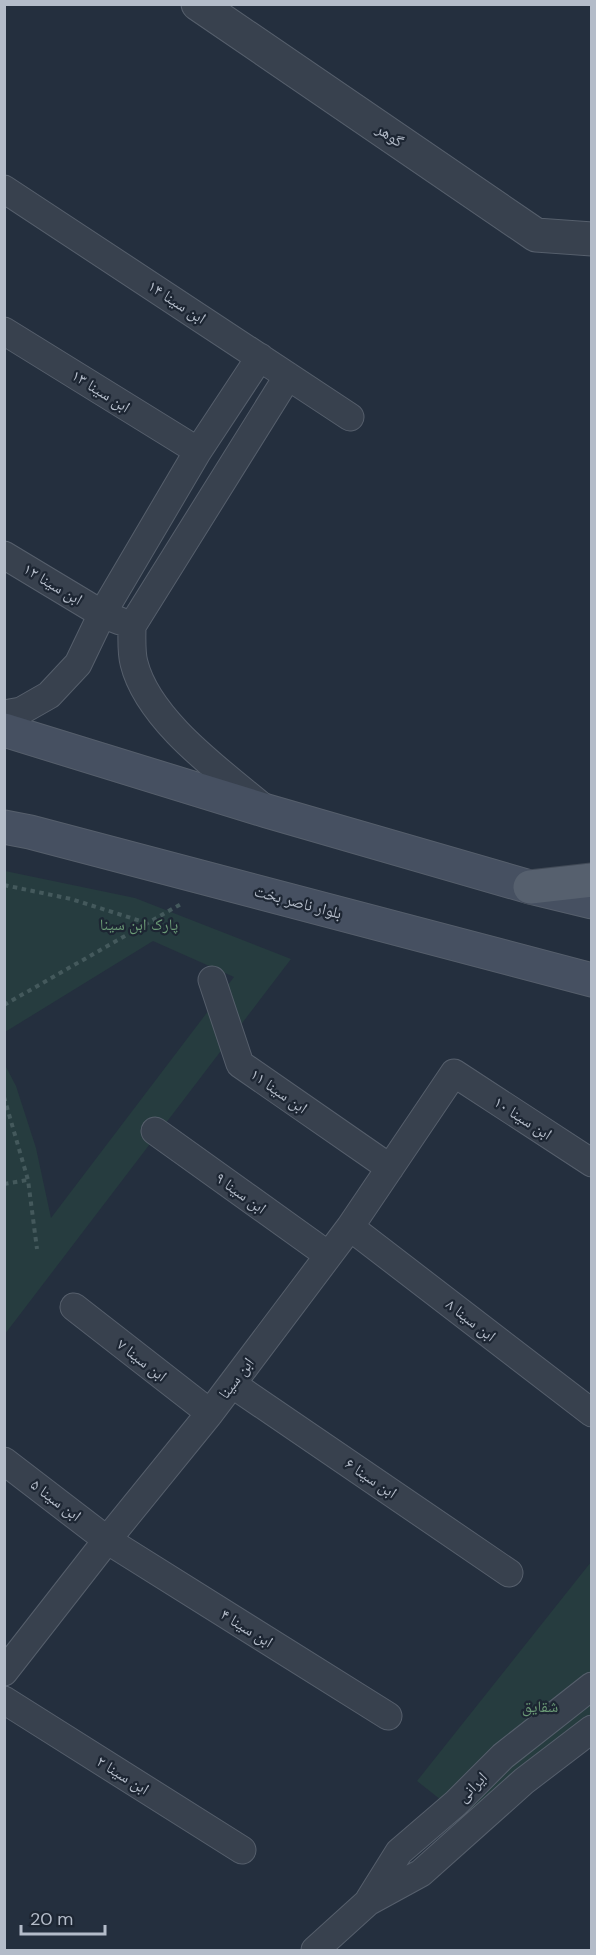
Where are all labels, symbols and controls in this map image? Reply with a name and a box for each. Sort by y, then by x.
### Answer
street label: گوهر [371,118,408,152]
street label: ابن سینا ۱۴ [144,275,210,329]
street label: ابن سینا ۱۳ [68,365,134,417]
street label: ابن سینا ۱۲ [20,558,86,610]
street label: بلوار ناصر بخت [252,880,344,924]
park label: پارک ابن سینا [100,914,178,935]
street label: ابن سینا ۱۱ [246,1064,312,1118]
street label: ابن سینا ۱۰ [490,1091,556,1145]
street label: ابن سینا ۹ [211,1167,271,1219]
street label: ابن سینا ۸ [442,1294,500,1346]
street label: ابن سینا ۷ [113,1334,171,1386]
street label: ابن سینا [214,1353,258,1403]
street label: ابن سینا ۶ [341,1453,401,1503]
street label: ابن سینا ۵ [26,1474,86,1526]
street label: ابن سینا ۴ [217,1604,277,1652]
park label: شقایق [522,1696,558,1717]
street label: ابن سینا ۲ [93,1751,153,1799]
street label: ایرانی [452,1767,492,1807]
scale bar [21,1898,105,1936]
text: 20 m [30,1907,73,1931]

